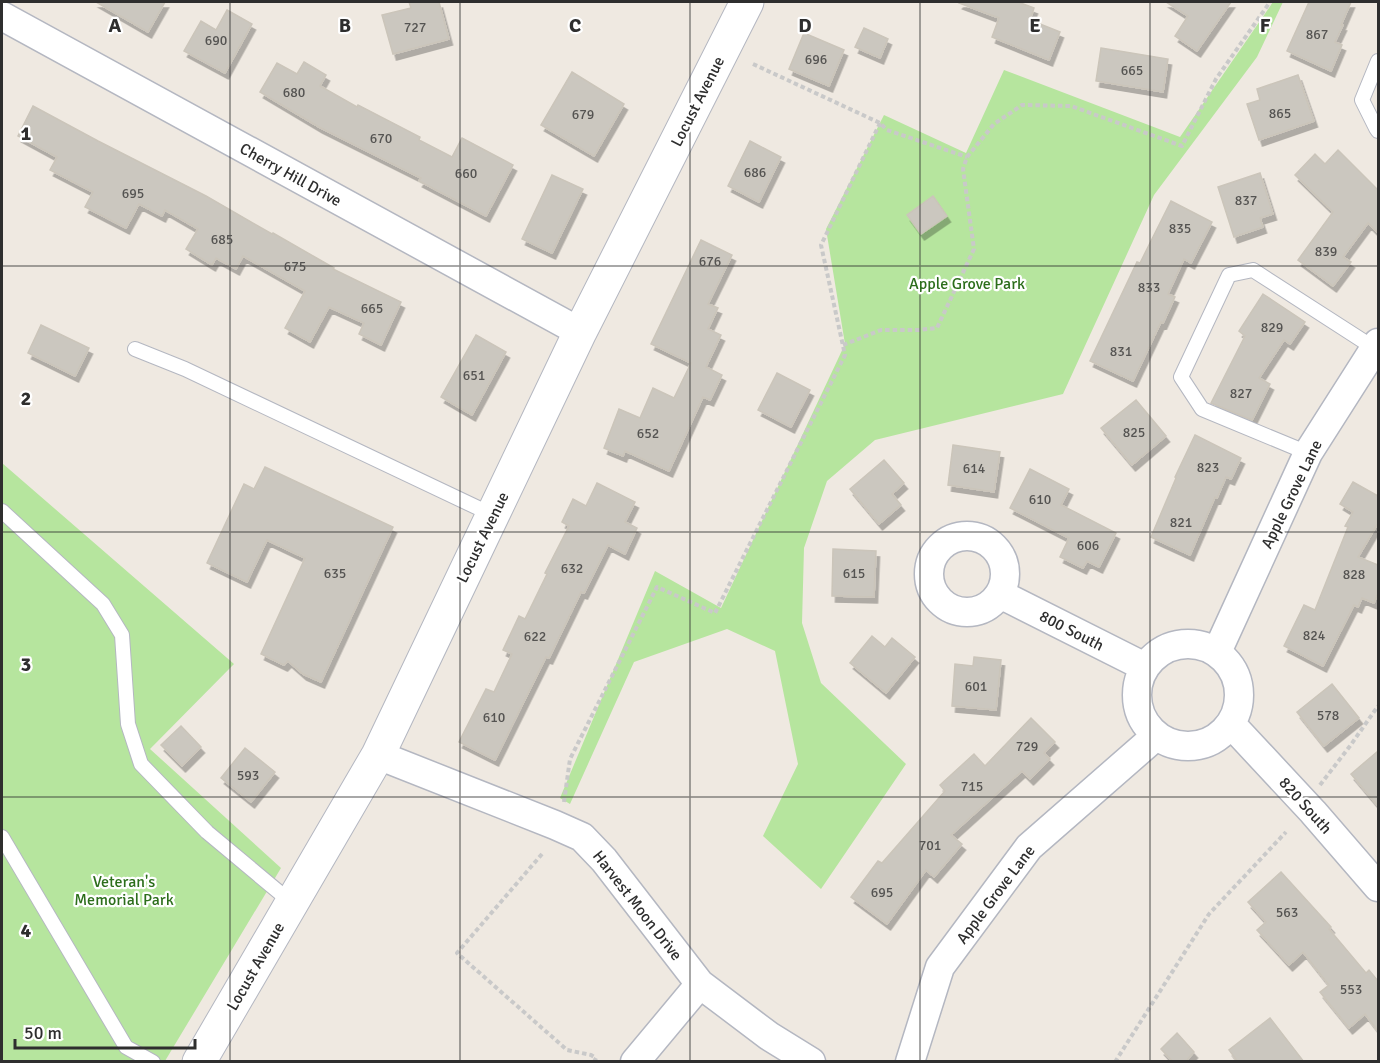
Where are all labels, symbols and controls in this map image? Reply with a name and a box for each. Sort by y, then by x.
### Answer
text: A [109,13,122,38]
text: B [339,13,351,38]
text: C [569,13,581,38]
text: D [798,13,812,38]
text: E [1029,13,1041,38]
text: F [1260,13,1271,38]
house number: 727 [404,19,426,36]
house number: 867 [1306,26,1328,43]
house number: 690 [205,32,227,49]
house number: 696 [805,51,827,68]
street label: Locust Avenue [667,53,729,150]
house number: 665 [1121,62,1143,79]
house number: 680 [283,84,305,101]
house number: 865 [1269,105,1291,122]
house number: 679 [572,106,594,123]
text: 1 [21,121,32,146]
house number: 670 [370,130,392,147]
street label: Cherry Hill Drive [236,139,345,211]
house number: 686 [744,164,766,181]
house number: 660 [455,165,477,182]
house number: 695 [122,185,144,202]
house number: 837 [1235,192,1257,209]
house number: 835 [1169,220,1191,237]
house number: 685 [211,231,233,248]
house number: 839 [1315,243,1337,260]
house number: 676 [699,253,721,270]
house number: 675 [284,258,306,275]
park label: Apple Grove Park [909,274,1025,294]
house number: 833 [1138,279,1160,296]
house number: 665 [361,300,383,317]
house number: 829 [1261,319,1283,336]
house number: 831 [1110,343,1132,360]
house number: 651 [463,367,485,384]
house number: 827 [1230,385,1252,402]
text: 2 [21,386,31,411]
house number: 825 [1123,424,1145,441]
house number: 652 [637,425,659,442]
street label: Apple Grove Lane [1257,437,1327,552]
house number: 823 [1197,459,1219,476]
house number: 614 [963,460,986,477]
street label: Locust Avenue [452,489,514,586]
house number: 610 [1029,491,1051,508]
house number: 821 [1170,514,1192,531]
house number: 606 [1077,537,1099,554]
house number: 632 [561,560,583,577]
house number: 635 [324,565,346,582]
house number: 615 [843,565,865,582]
house number: 828 [1343,566,1365,583]
street label: 800 South [1036,606,1107,656]
house number: 824 [1303,627,1326,644]
house number: 622 [524,628,546,645]
text: 3 [21,652,31,677]
house number: 601 [965,678,987,695]
house number: 578 [1317,707,1339,724]
house number: 610 [483,709,505,726]
house number: 729 [1016,738,1038,755]
house number: 593 [237,767,259,784]
street label: 820 South [1274,773,1336,838]
house number: 715 [961,778,983,795]
house number: 701 [919,837,941,854]
street label: Apple Grove Lane [952,841,1039,948]
street label: Harvest Moon Drive [588,847,686,965]
park label: Veteran's Memorial Park [74,872,174,910]
house number: 695 [871,884,893,901]
house number: 563 [1276,904,1298,921]
text: 4 [21,918,32,943]
street label: Locust Avenue [223,919,289,1014]
house number: 553 [1340,981,1362,998]
scale bar [15,1012,195,1050]
text: 50 m [24,1022,62,1044]

